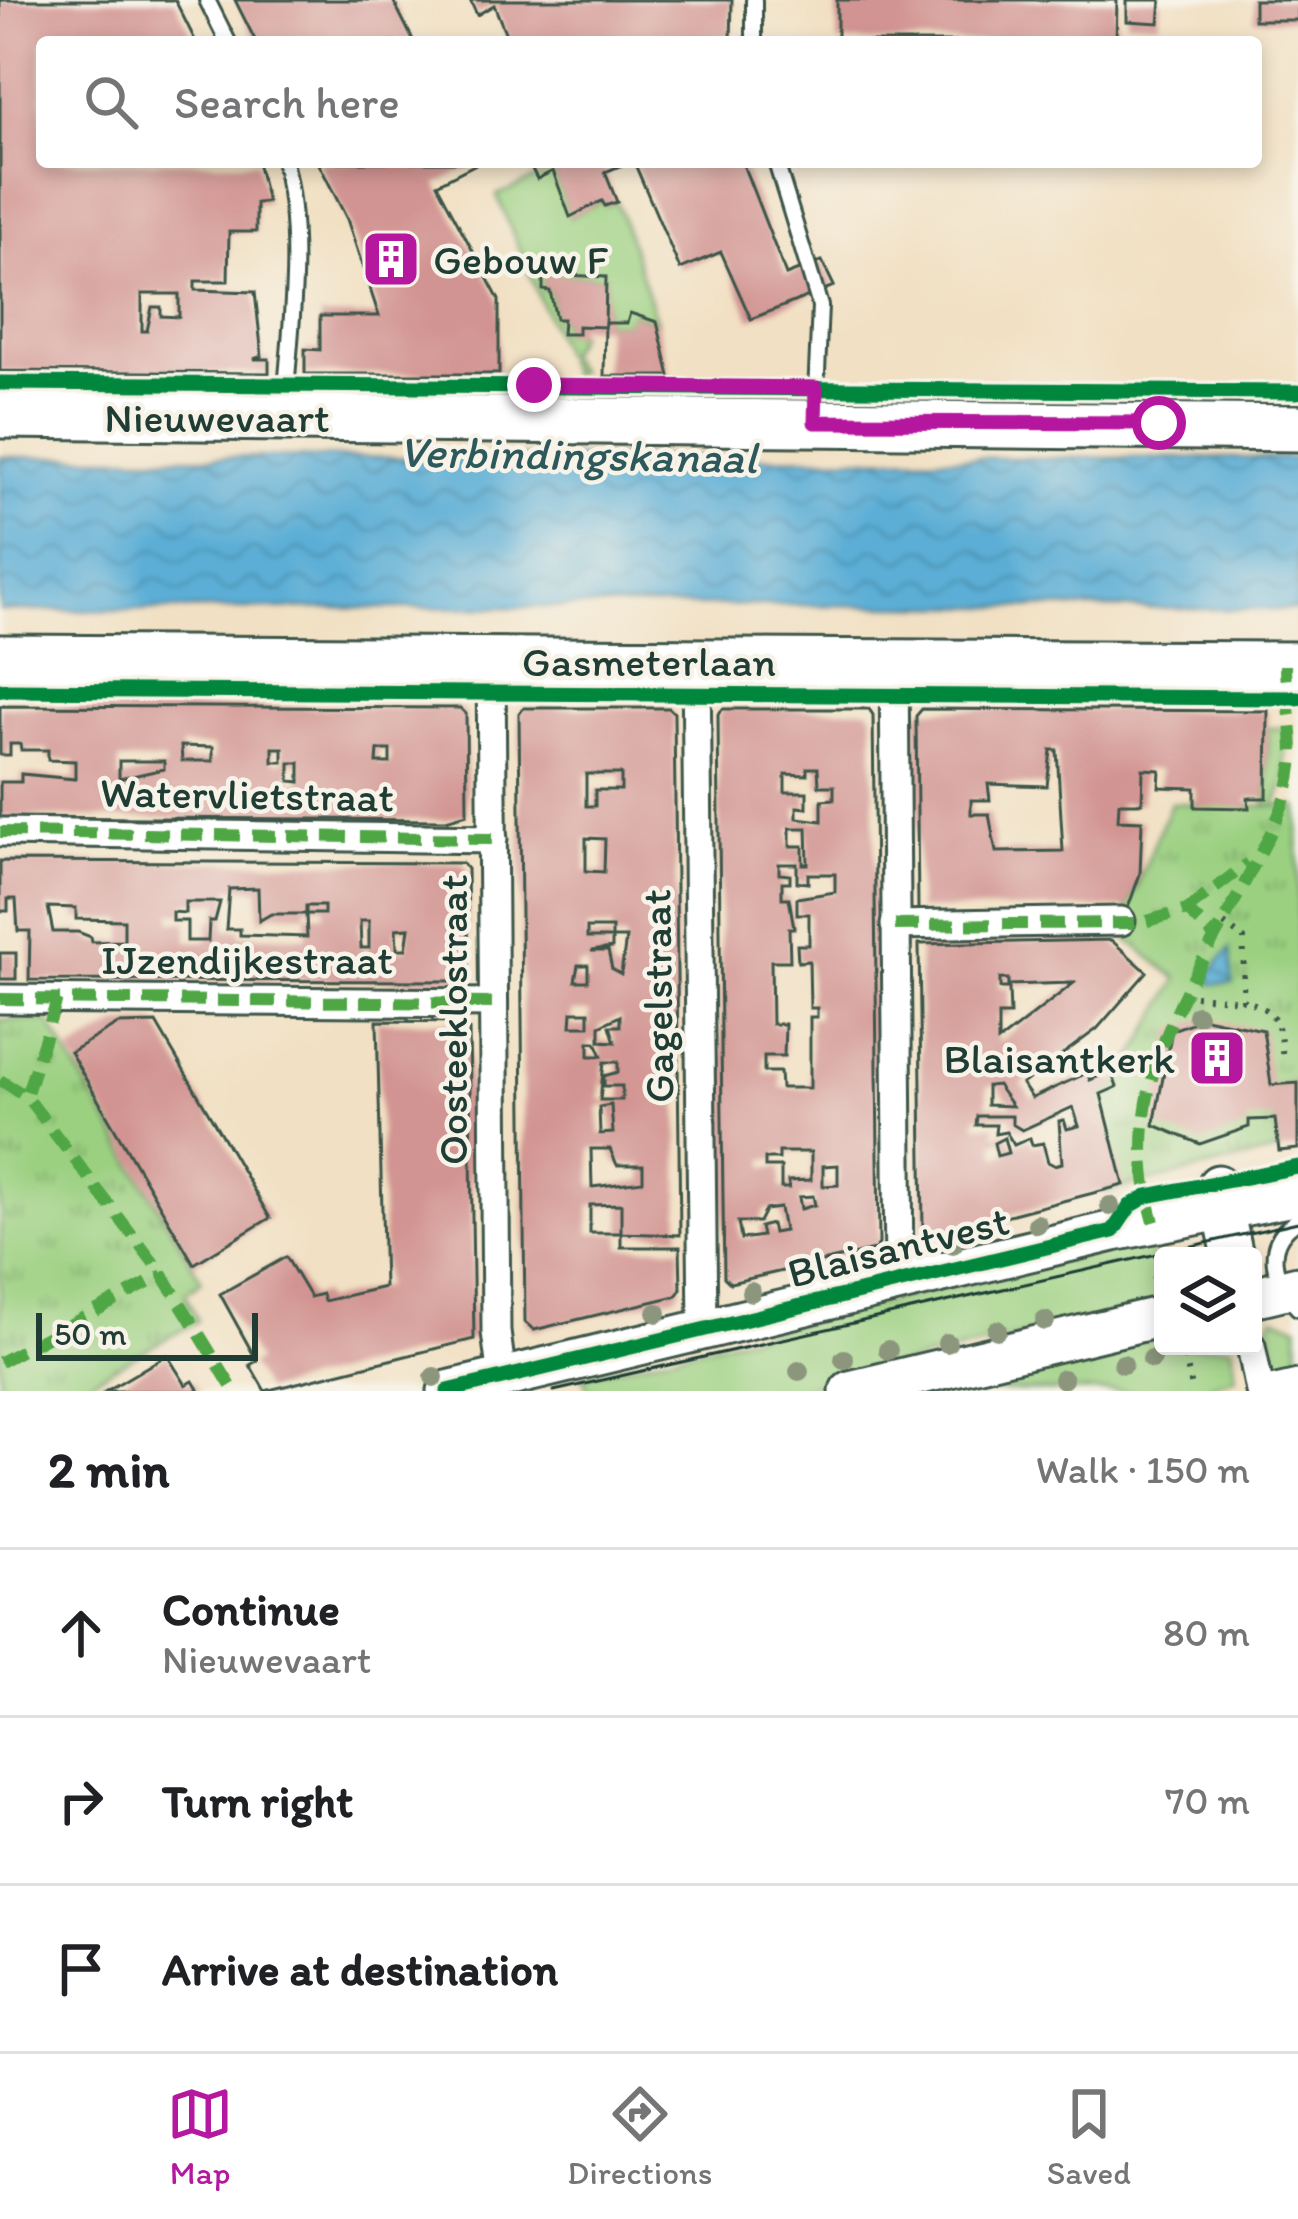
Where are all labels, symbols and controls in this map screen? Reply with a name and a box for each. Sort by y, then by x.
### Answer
search box [36,36,1262,168]
icon: search [78,69,144,135]
text: Search here [174,75,400,129]
building icon: Gebouw F [360,228,422,290]
place label: Gebouw F [433,234,609,285]
route end [507,358,561,412]
street label: Nieuwevaart [104,392,330,443]
route start [1132,396,1186,450]
water label: Verbindingskanaal [399,424,761,484]
street label: Gasmeterlaan [522,636,776,687]
street label: Watervlietstraat [99,766,394,823]
street label: Oosteeklostraat [427,875,478,1165]
street label: Gagelstraat [630,888,685,1104]
street label: IJzendijkestraat [101,934,393,985]
building icon: Blaisantkerk [1186,1027,1248,1089]
place label: Blaisantkerk [943,1033,1175,1084]
street label: Blaisantvest [782,1194,1014,1299]
map controls [1154,1247,1262,1355]
button: layers [1154,1247,1262,1355]
scale bar [36,1307,258,1360]
text: 50 m [54,1314,127,1353]
text: 2 min [48,1439,169,1500]
text: Walk · 150 m [1036,1446,1250,1493]
text: Continue [162,1582,340,1636]
icon: ahead [48,1600,114,1666]
text: 80 m [1163,1609,1250,1656]
text: Nieuwevaart [162,1636,371,1683]
icon: right [48,1768,114,1834]
text: Turn right [162,1774,353,1828]
text: 70 m [1165,1777,1250,1824]
icon: arrive [48,1936,114,2002]
text: Arrive at destination [162,1942,558,1996]
tab: Map [167,2081,233,2192]
tab: Directions [567,2081,712,2192]
tab: Saved [1047,2081,1131,2192]

